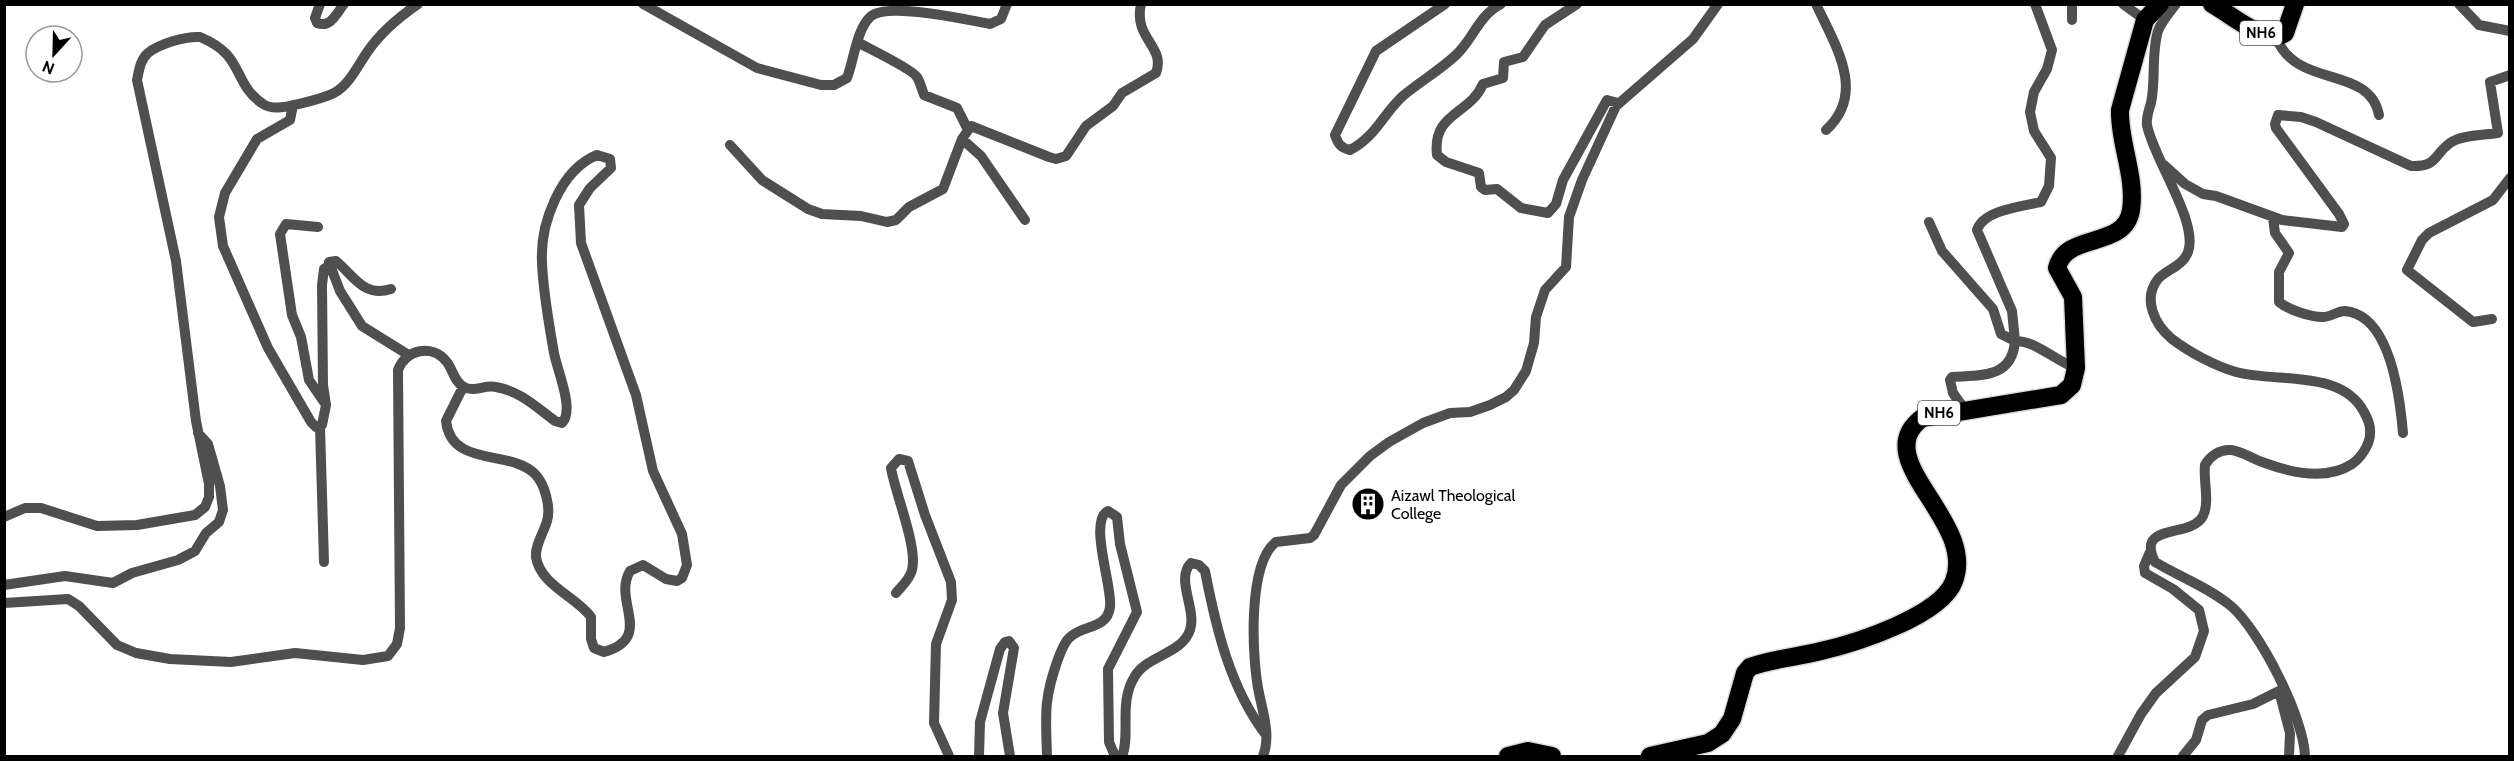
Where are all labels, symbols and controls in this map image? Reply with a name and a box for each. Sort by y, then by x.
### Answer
road number: NH6 [2240,21,2282,45]
north arrow [24,24,84,84]
text: N [40,57,57,78]
road number: NH6 [1918,401,1960,425]
building icon: Aizawl Theological College [1350,486,1386,522]
place label: Aizawl Theological College [1391,486,1515,523]

